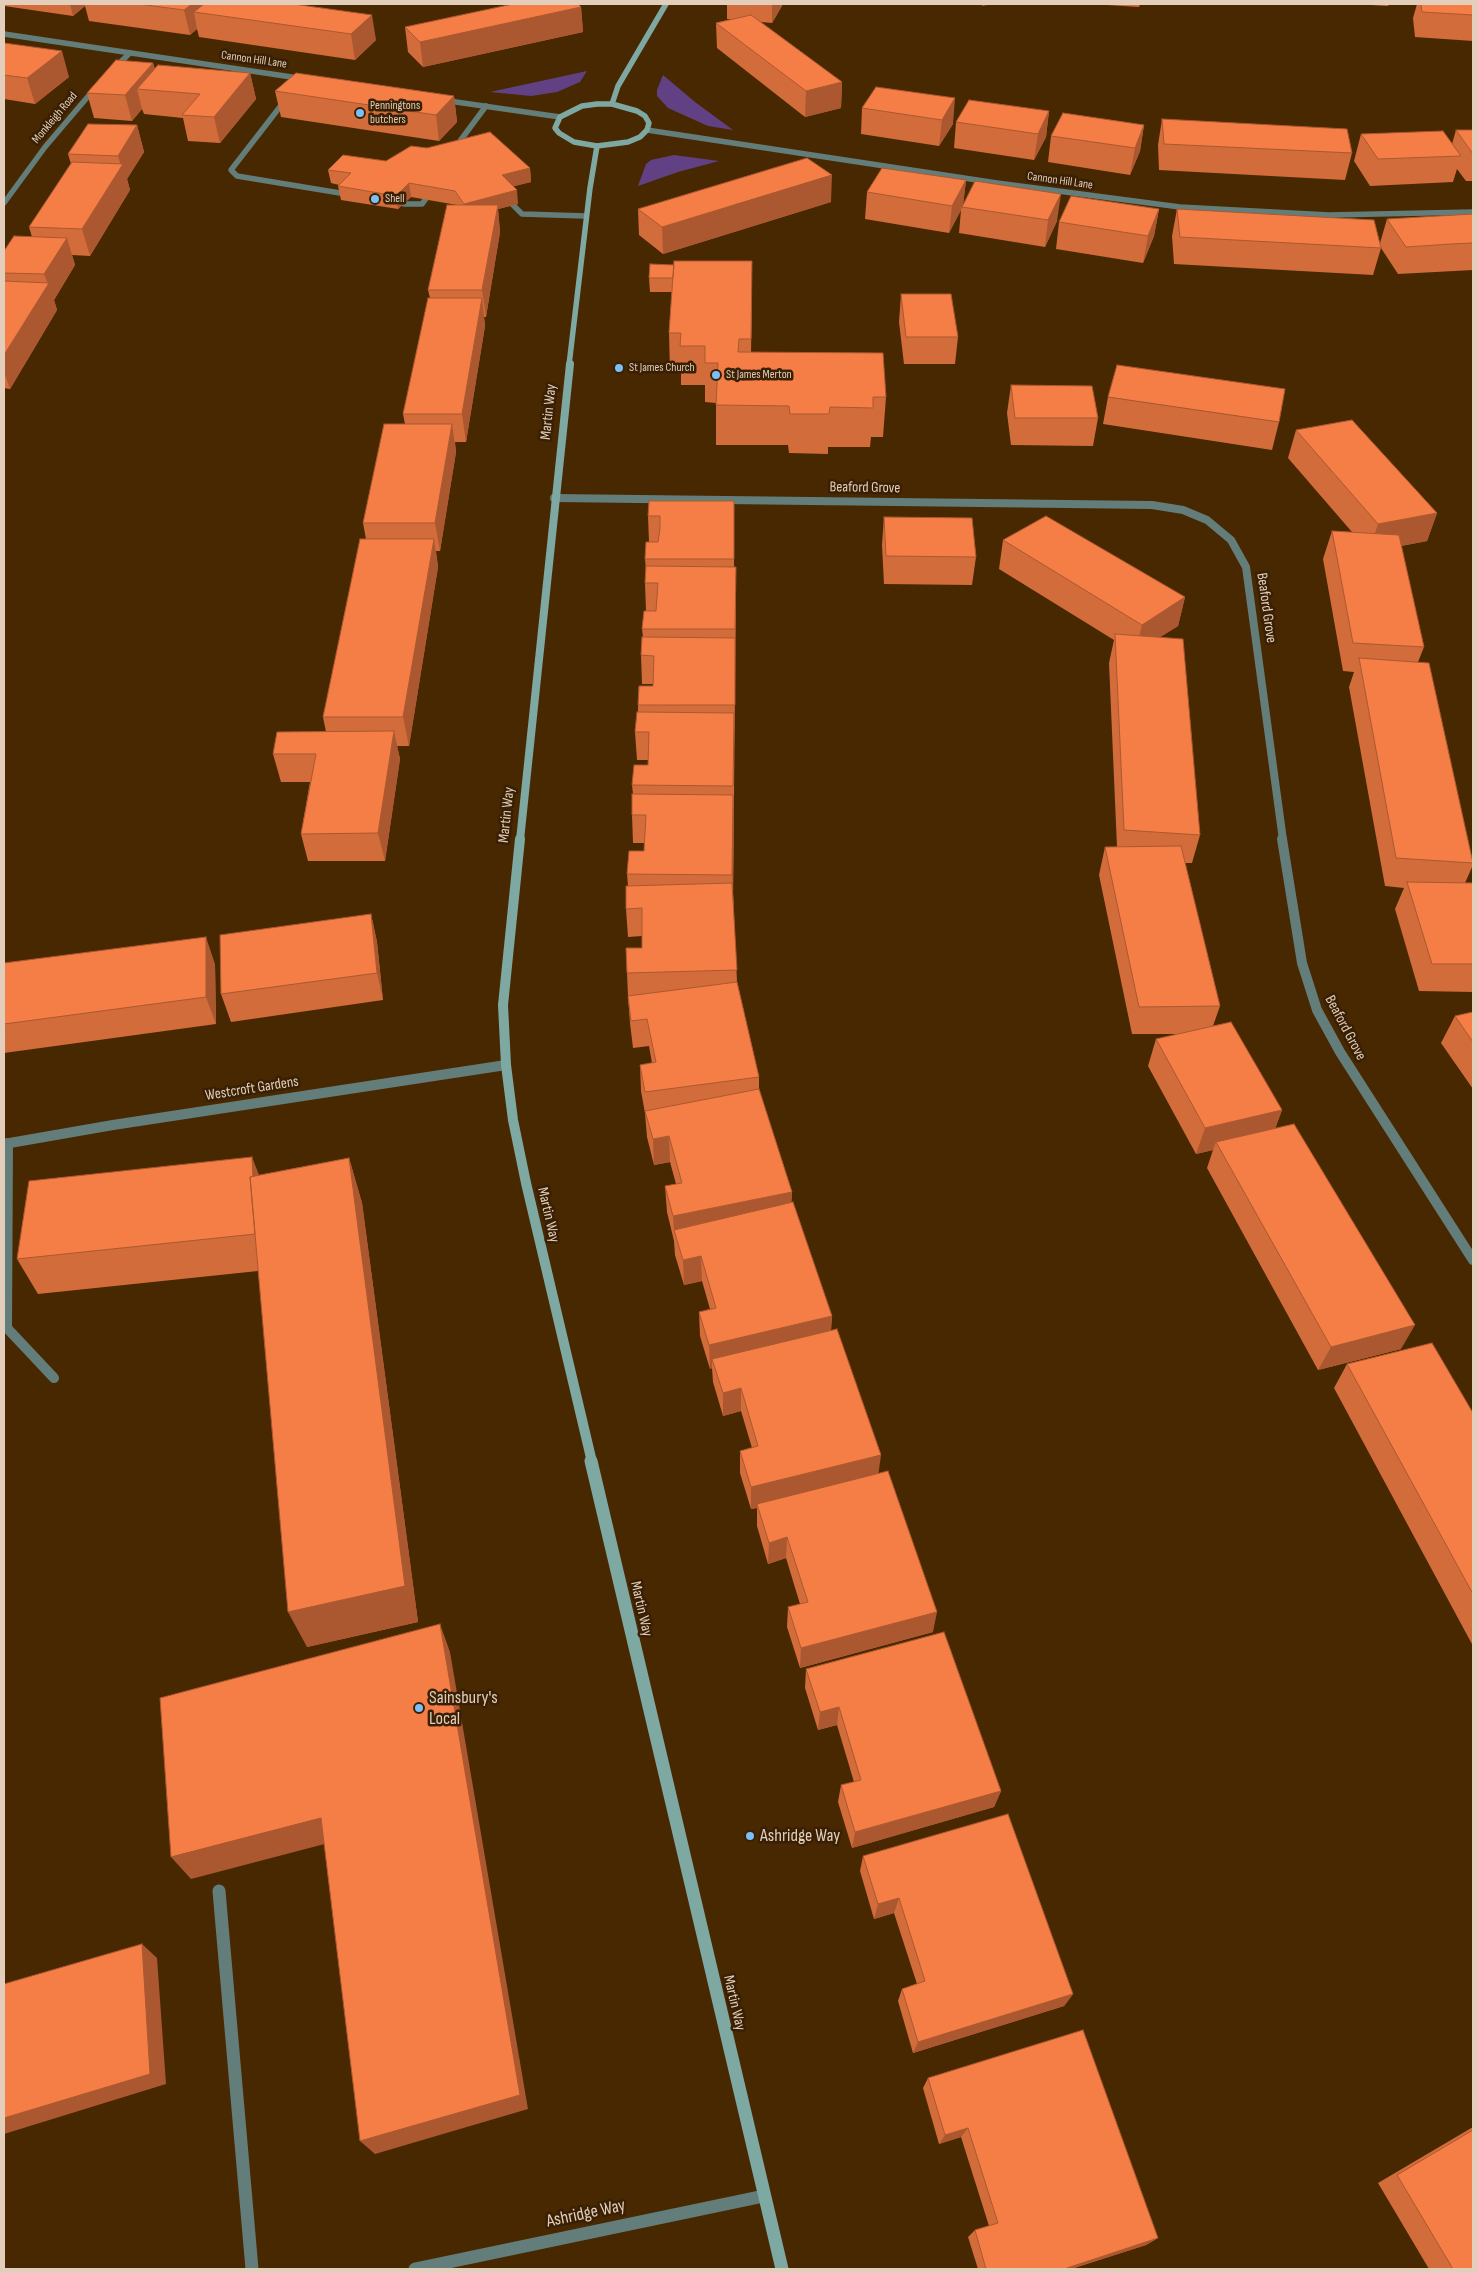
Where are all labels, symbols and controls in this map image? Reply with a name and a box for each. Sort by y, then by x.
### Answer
street label: Cannon Hill Lane [220,48,288,72]
street label: Monkleigh Road [29,89,81,147]
place label: Penningtons butchers [370,99,420,127]
marker: Penningtons butchers [354,107,366,119]
street label: Cannon Hill Lane [1026,169,1094,193]
place label: Shell [385,192,405,206]
marker: Shell [369,193,381,205]
place label: St James Church [629,361,695,375]
marker: St James Church [613,362,625,374]
place label: St James Merton [726,368,792,382]
marker: St James Merton [710,369,722,381]
street label: Martin Way [537,383,561,441]
street label: Beaford Grove [829,478,901,498]
street label: Beaford Grove [1252,572,1280,644]
street label: Martin Way [495,786,519,844]
street label: Beaford Grove [1320,993,1370,1063]
street label: Westcroft Gardens [204,1073,300,1105]
street label: Martin Way [533,1186,563,1244]
street label: Martin Way [626,1580,656,1638]
place label: Sainsbury's Local [429,1687,498,1730]
marker: Sainsbury's Local [413,1702,425,1714]
place label: Ashridge Way [760,1825,840,1847]
marker: Ashridge Way [744,1830,756,1842]
street label: Martin Way [719,1974,749,2032]
street label: Ashridge Way [545,2195,627,2233]

